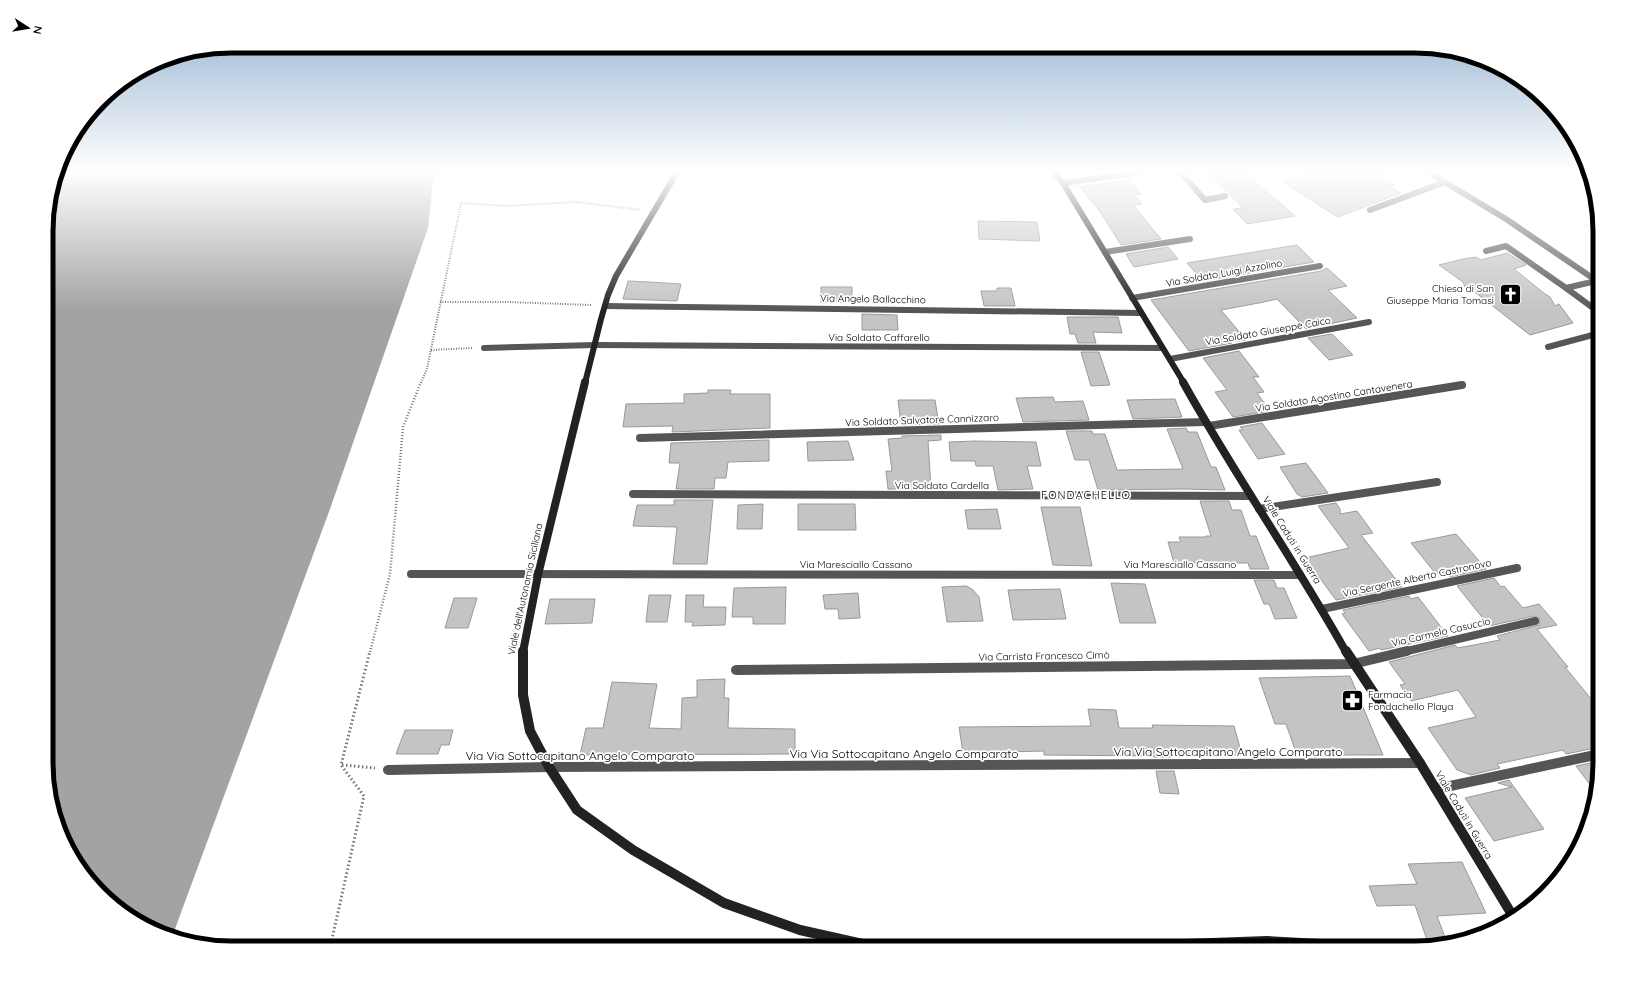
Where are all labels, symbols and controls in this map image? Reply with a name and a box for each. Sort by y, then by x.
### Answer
north arrow [8,8,48,48]
text: N [30,25,45,35]
street label: Via Soldato Luigi Azzolino [1165,256,1283,290]
church icon: Chiesa di San Giuseppe Maria Tomasi [1497,281,1523,307]
place label: Chiesa di San Giuseppe Maria Tomasi [1386,282,1494,307]
street label: Via Angelo Ballacchino [820,292,926,306]
street label: Via Soldato Giuseppe Caico [1204,314,1332,348]
street label: Via Soldato Caffarello [828,331,930,344]
street label: Via Soldato Agostino Cantavenera [1255,377,1413,415]
street label: Via Soldato Salvatore Cannizzaro [845,411,999,429]
street label: Via Soldato Cardella [895,479,989,492]
district label: FONDACHELLO [1041,488,1131,502]
street label: Viale Caduti in Guerra [1260,494,1324,586]
street label: Viale dell'Autonomia Siciliana [505,522,545,656]
street label: Via Sergente Alberto Castronovo [1342,556,1492,600]
street label: Via Maresciallo Cassano [800,558,912,571]
street label: Via Maresciallo Cassano [1124,558,1236,571]
street label: Via Carmelo Casuccio [1390,614,1492,650]
street label: Via Carrista Francesco Cimò [978,648,1110,664]
pharmacy icon: Farmacia Fondachello Playa [1340,687,1366,713]
place label: Farmacia Fondachello Playa [1368,688,1453,713]
street label: Via Via Sottocapitano Angelo Comparato [1113,744,1343,759]
street label: Via Via Sottocapitano Angelo Comparato [789,746,1019,761]
street label: Via Via Sottocapitano Angelo Comparato [465,748,695,763]
street label: Viale Caduti in Guerra [1432,768,1496,862]

